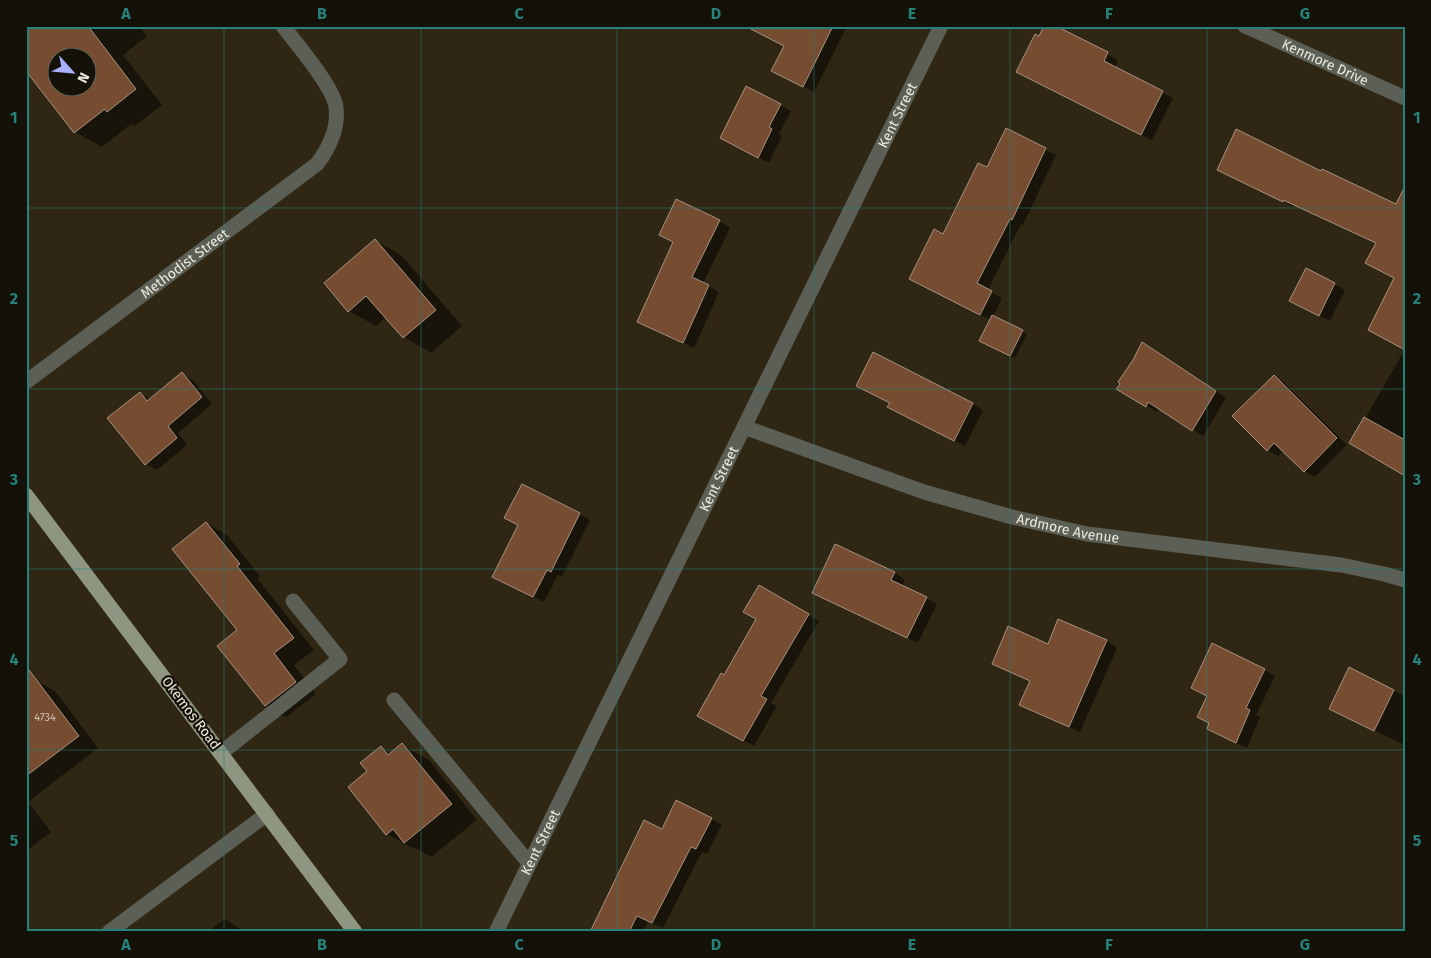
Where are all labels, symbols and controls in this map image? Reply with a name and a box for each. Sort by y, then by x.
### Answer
text: A [120,4,131,23]
text: B [317,4,327,23]
text: C [514,4,524,23]
text: D [711,4,721,23]
text: E [908,4,916,23]
text: F [1105,4,1113,23]
text: G [1300,4,1310,23]
street label: Kenmore Drive [1279,35,1371,89]
north arrow [48,48,98,98]
text: N [73,70,93,86]
street label: Kent Street [874,79,921,151]
text: 1 [10,108,18,127]
text: 1 [1413,108,1421,127]
street label: Methodist Street [137,224,233,302]
text: 2 [10,289,18,308]
text: 2 [1413,289,1421,308]
street label: Kent Street [695,442,742,514]
text: 3 [9,470,18,489]
text: 3 [1412,470,1421,489]
street label: Ardmore Avenue [1015,510,1120,546]
text: 4 [9,650,19,669]
text: 4 [1412,650,1422,669]
street label: Okemos Road [158,673,224,753]
house number: 4734 [34,711,56,724]
street label: Kent Street [517,806,564,878]
text: 5 [10,831,19,850]
text: 5 [1413,831,1422,850]
text: A [120,935,131,954]
text: B [317,935,327,954]
text: C [514,935,524,954]
text: D [711,935,721,954]
text: E [908,935,916,954]
text: F [1105,935,1113,954]
text: G [1300,935,1310,954]

